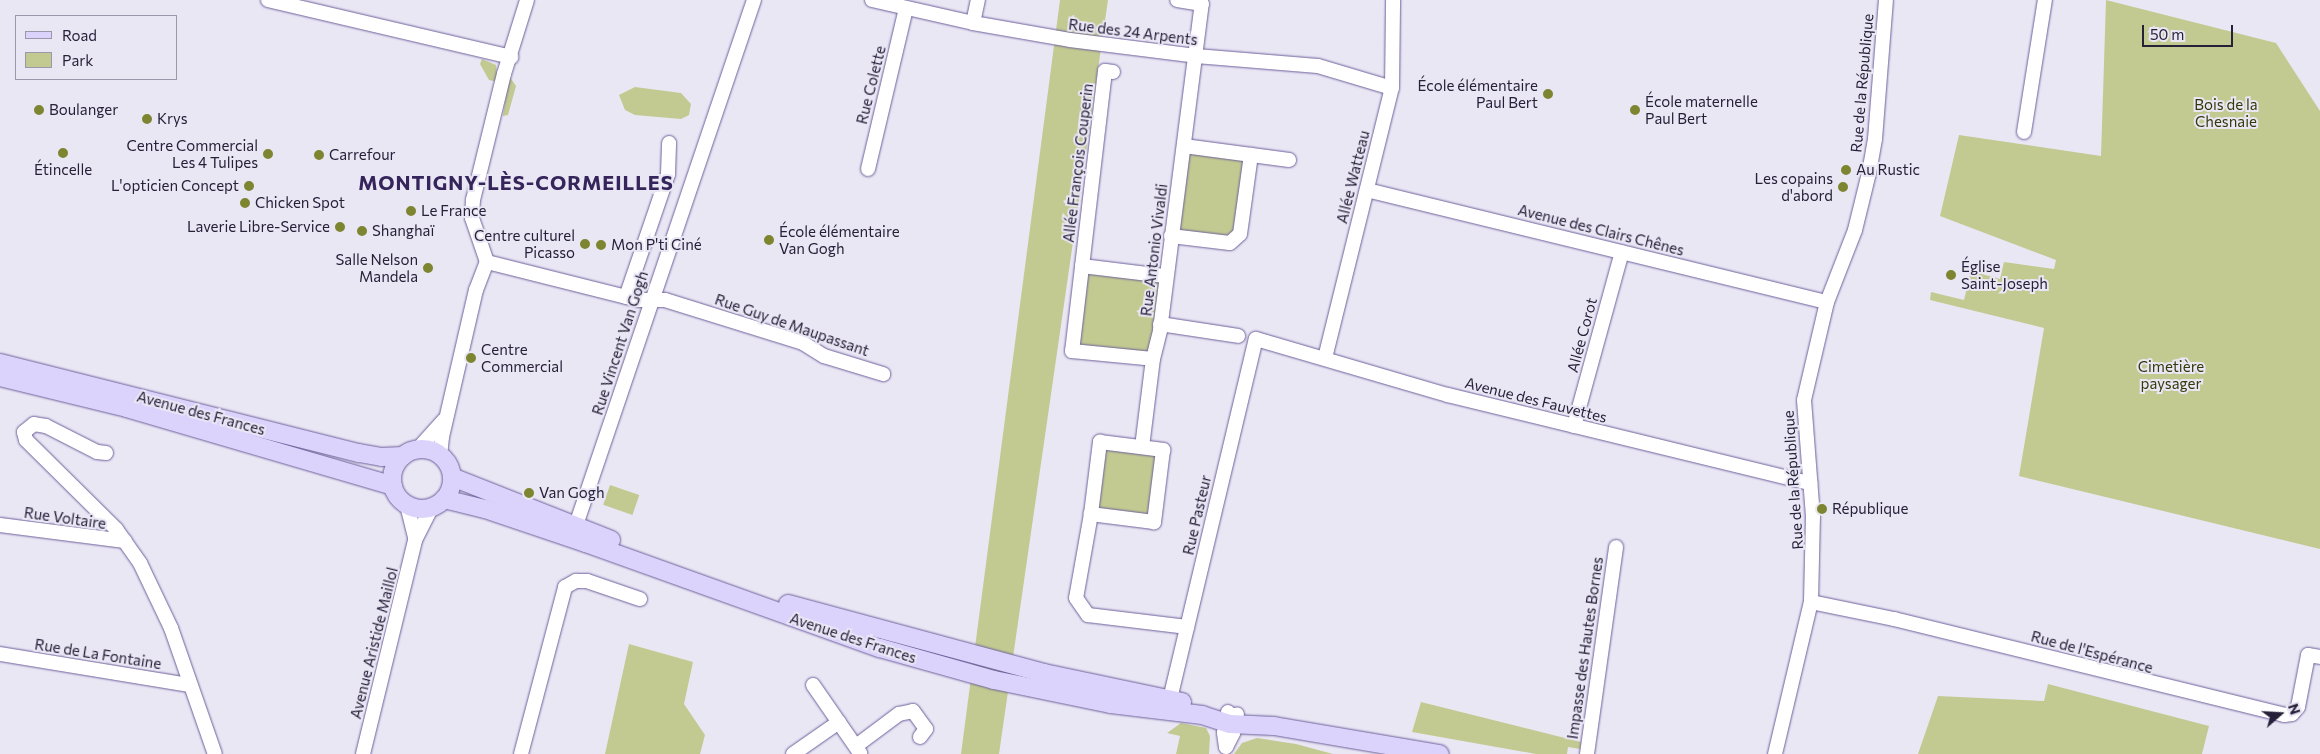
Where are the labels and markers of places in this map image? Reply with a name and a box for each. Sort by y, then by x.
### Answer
place label: École élémentaire Paul Bert [1417,76,1538,111]
marker: École élémentaire Paul Bert [1542,88,1554,100]
place label: École maternelle Paul Bert [1645,92,1758,127]
place label: Boulanger [49,101,118,119]
marker: Boulanger [33,104,45,116]
marker: École maternelle Paul Bert [1629,104,1641,116]
place label: Krys [157,110,188,128]
marker: Krys [141,113,153,125]
place label: Centre Commercial Les 4 Tulipes [127,136,258,171]
place label: Carrefour [329,146,396,164]
marker: Étincelle [57,147,69,159]
marker: Centre Commercial Les 4 Tulipes [262,148,274,160]
marker: Carrefour [313,149,325,161]
place label: Étincelle [34,161,92,179]
place label: Au Rustic [1856,161,1920,179]
marker: Au Rustic [1840,164,1852,176]
place label: Les copains d'abord [1754,169,1833,204]
place label: L'opticien Concept [111,177,239,195]
marker: L'opticien Concept [243,180,255,192]
marker: Les copains d'abord [1837,181,1849,193]
place label: Chicken Spot [255,194,345,212]
marker: Chicken Spot [239,197,251,209]
place label: Le France [421,202,486,220]
marker: Le France [405,205,417,217]
place label: Laverie Libre-Service [187,218,330,236]
marker: Laverie Libre-Service [334,221,346,233]
place label: Shanghaï [372,222,434,240]
place label: École élémentaire Van Gogh [779,222,900,257]
marker: Shanghaï [356,225,368,237]
place label: Centre culturel Picasso [474,226,575,261]
marker: École élémentaire Van Gogh [763,234,775,246]
place label: Mon P'ti Ciné [611,236,702,254]
marker: Centre culturel Picasso [579,238,591,250]
marker: Mon P'ti Ciné [595,239,607,251]
place label: Salle Nelson Mandela [336,250,418,285]
place label: Église Saint-Joseph [1961,257,2048,292]
marker: Salle Nelson Mandela [422,262,434,274]
marker: Église Saint-Joseph [1945,269,1957,281]
place label: Centre Commercial [481,340,563,375]
marker: Centre Commercial [465,352,477,364]
place label: Van Gogh [539,484,605,502]
marker: Van Gogh [523,487,535,499]
place label: République [1832,500,1908,518]
marker: République [1816,503,1828,515]

